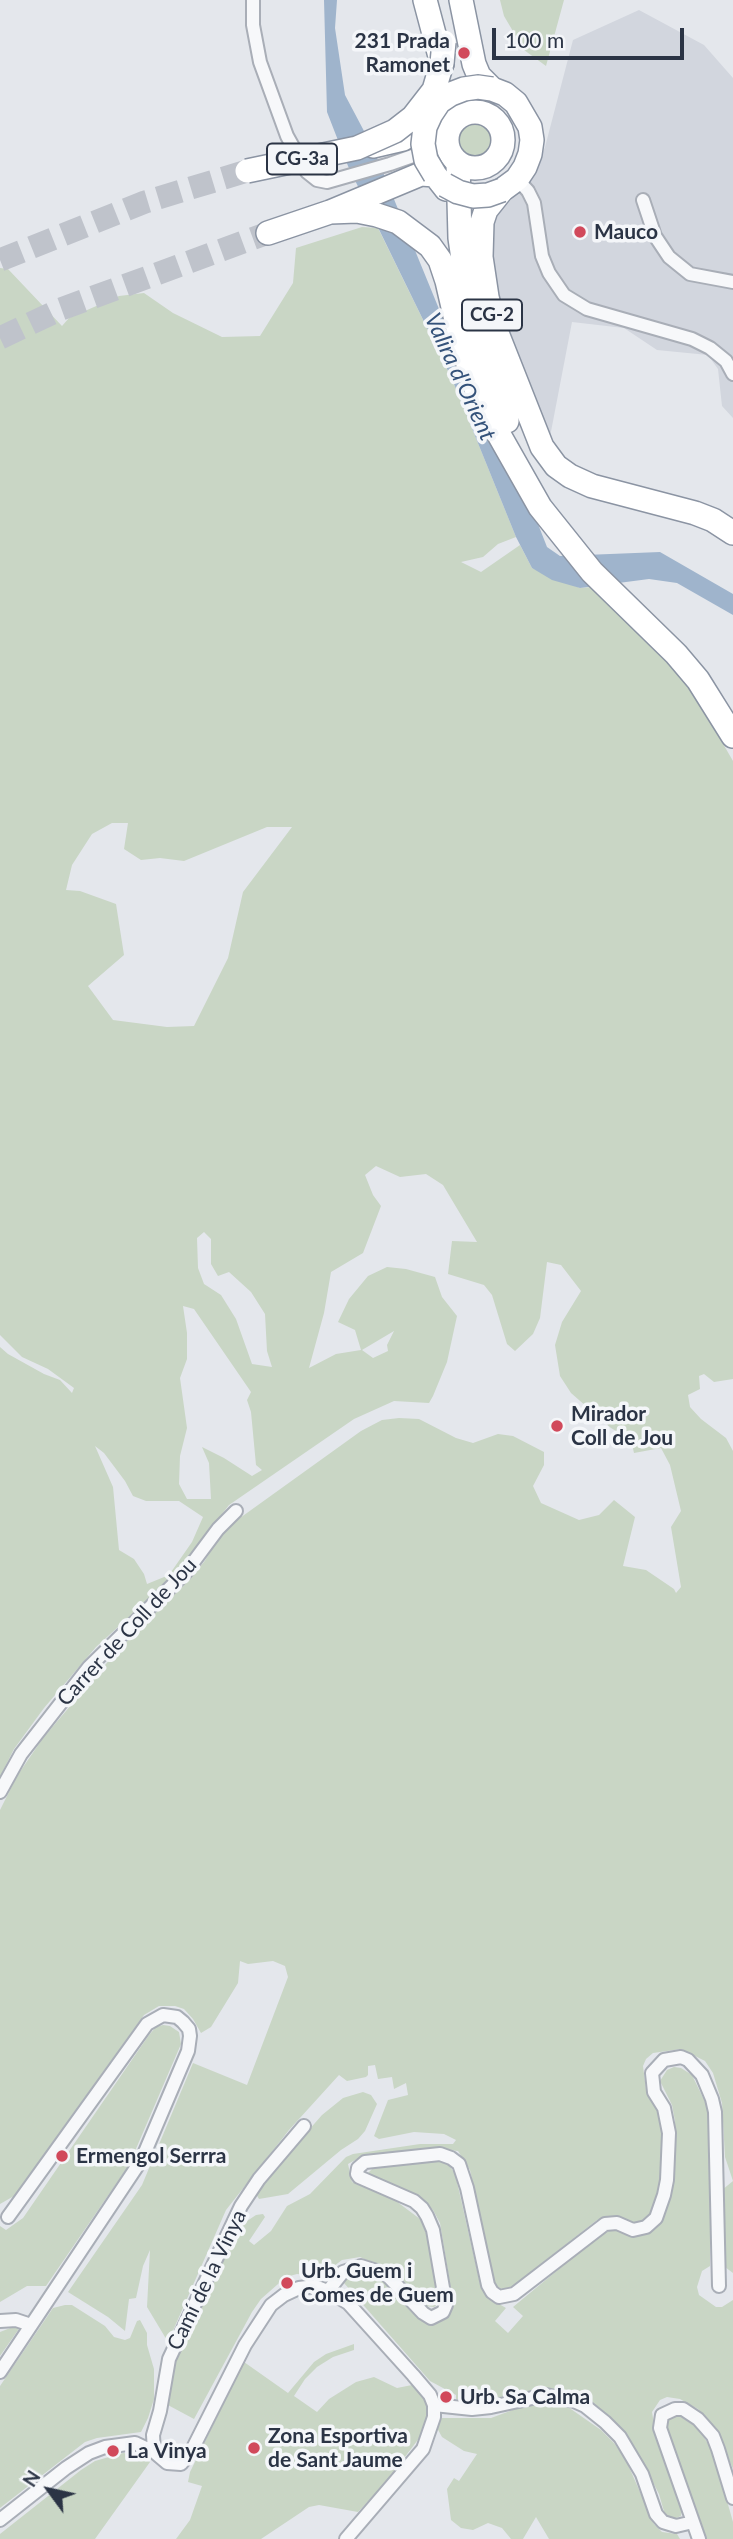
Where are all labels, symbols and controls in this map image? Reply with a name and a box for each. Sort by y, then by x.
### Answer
scale bar [495,14,688,58]
text: 100 m [505,27,564,52]
place label: 231 Prada Ramonet [355,28,450,78]
marker: 231 Prada Ramonet [456,45,472,61]
road number: CG-3a [267,144,337,174]
place label: Mauco [594,219,658,245]
marker: Mauco [572,224,588,240]
road number: CG-2 [462,300,522,330]
water label: Valira d'Orient [418,309,502,445]
place label: Mirador Coll de Jou [571,1401,673,1451]
marker: Mirador Coll de Jou [549,1418,565,1434]
street label: Carrer de Coll de Jou [52,1553,202,1711]
place label: Ermengol Serrra [76,2143,226,2169]
marker: Ermengol Serrra [54,2148,70,2164]
street label: Camí de la Vinya [162,2206,252,2354]
place label: Urb. Guem i Comes de Guem [301,2258,454,2308]
marker: Urb. Guem i Comes de Guem [279,2275,295,2291]
place label: Urb. Sa Calma [460,2384,590,2410]
marker: Urb. Sa Calma [438,2389,454,2405]
place label: Zona Esportiva de Sant Jaume [268,2423,408,2473]
place label: La Vinya [127,2438,207,2464]
marker: Zona Esportiva de Sant Jaume [246,2440,262,2456]
marker: La Vinya [105,2443,121,2459]
north arrow [14,2455,84,2525]
text: N [17,2466,45,2491]

